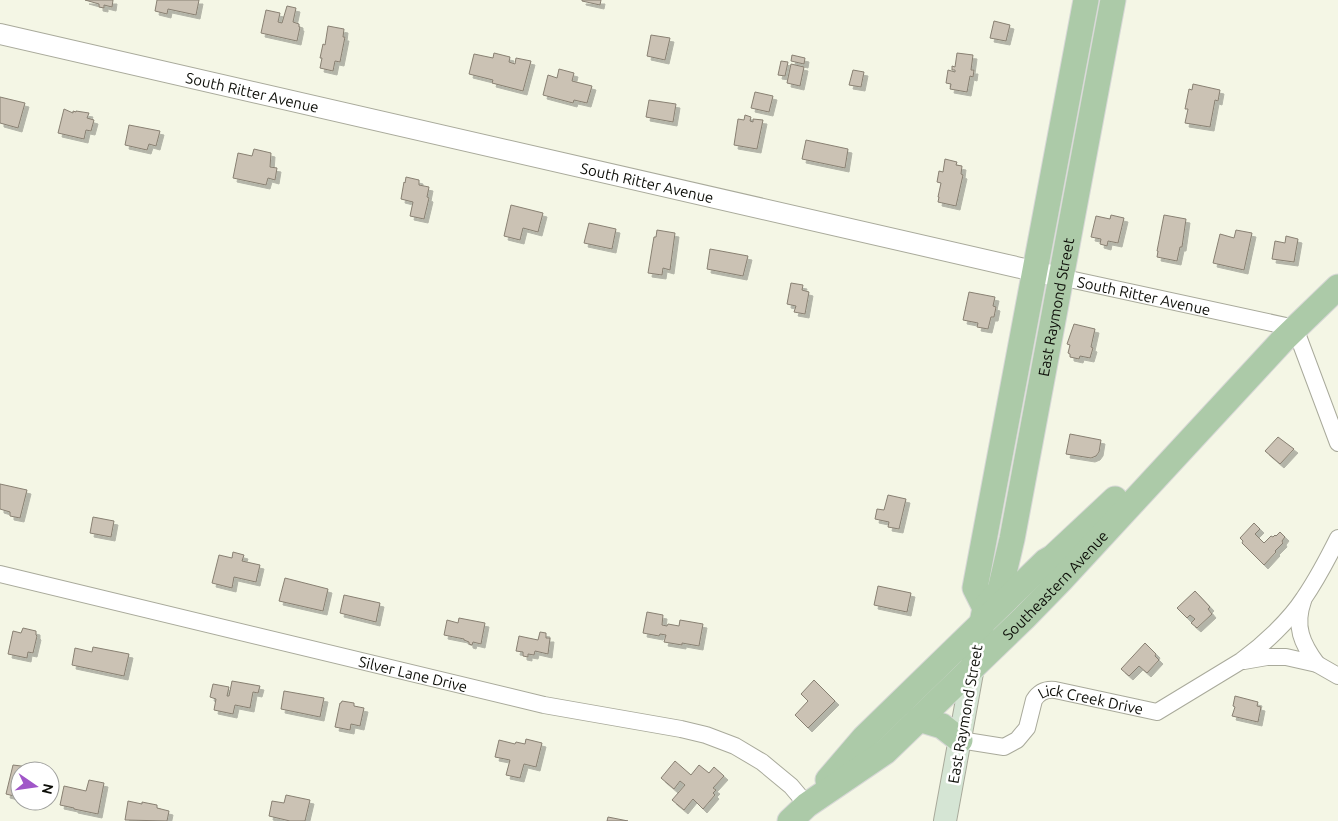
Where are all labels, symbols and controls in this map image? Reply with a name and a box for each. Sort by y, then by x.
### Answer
street label: South Ritter Avenue [184,68,321,115]
street label: South Ritter Avenue [579,159,715,206]
street label: East Raymond Street [1034,236,1077,378]
street label: South Ritter Avenue [1076,273,1212,318]
street label: Southeastern Avenue [999,527,1111,643]
street label: East Raymond Street [944,643,986,785]
street label: Silver Lane Drive [357,652,469,695]
street label: Lick Creek Drive [1035,681,1145,717]
north arrow [10,761,60,811]
text: N [39,782,57,796]

